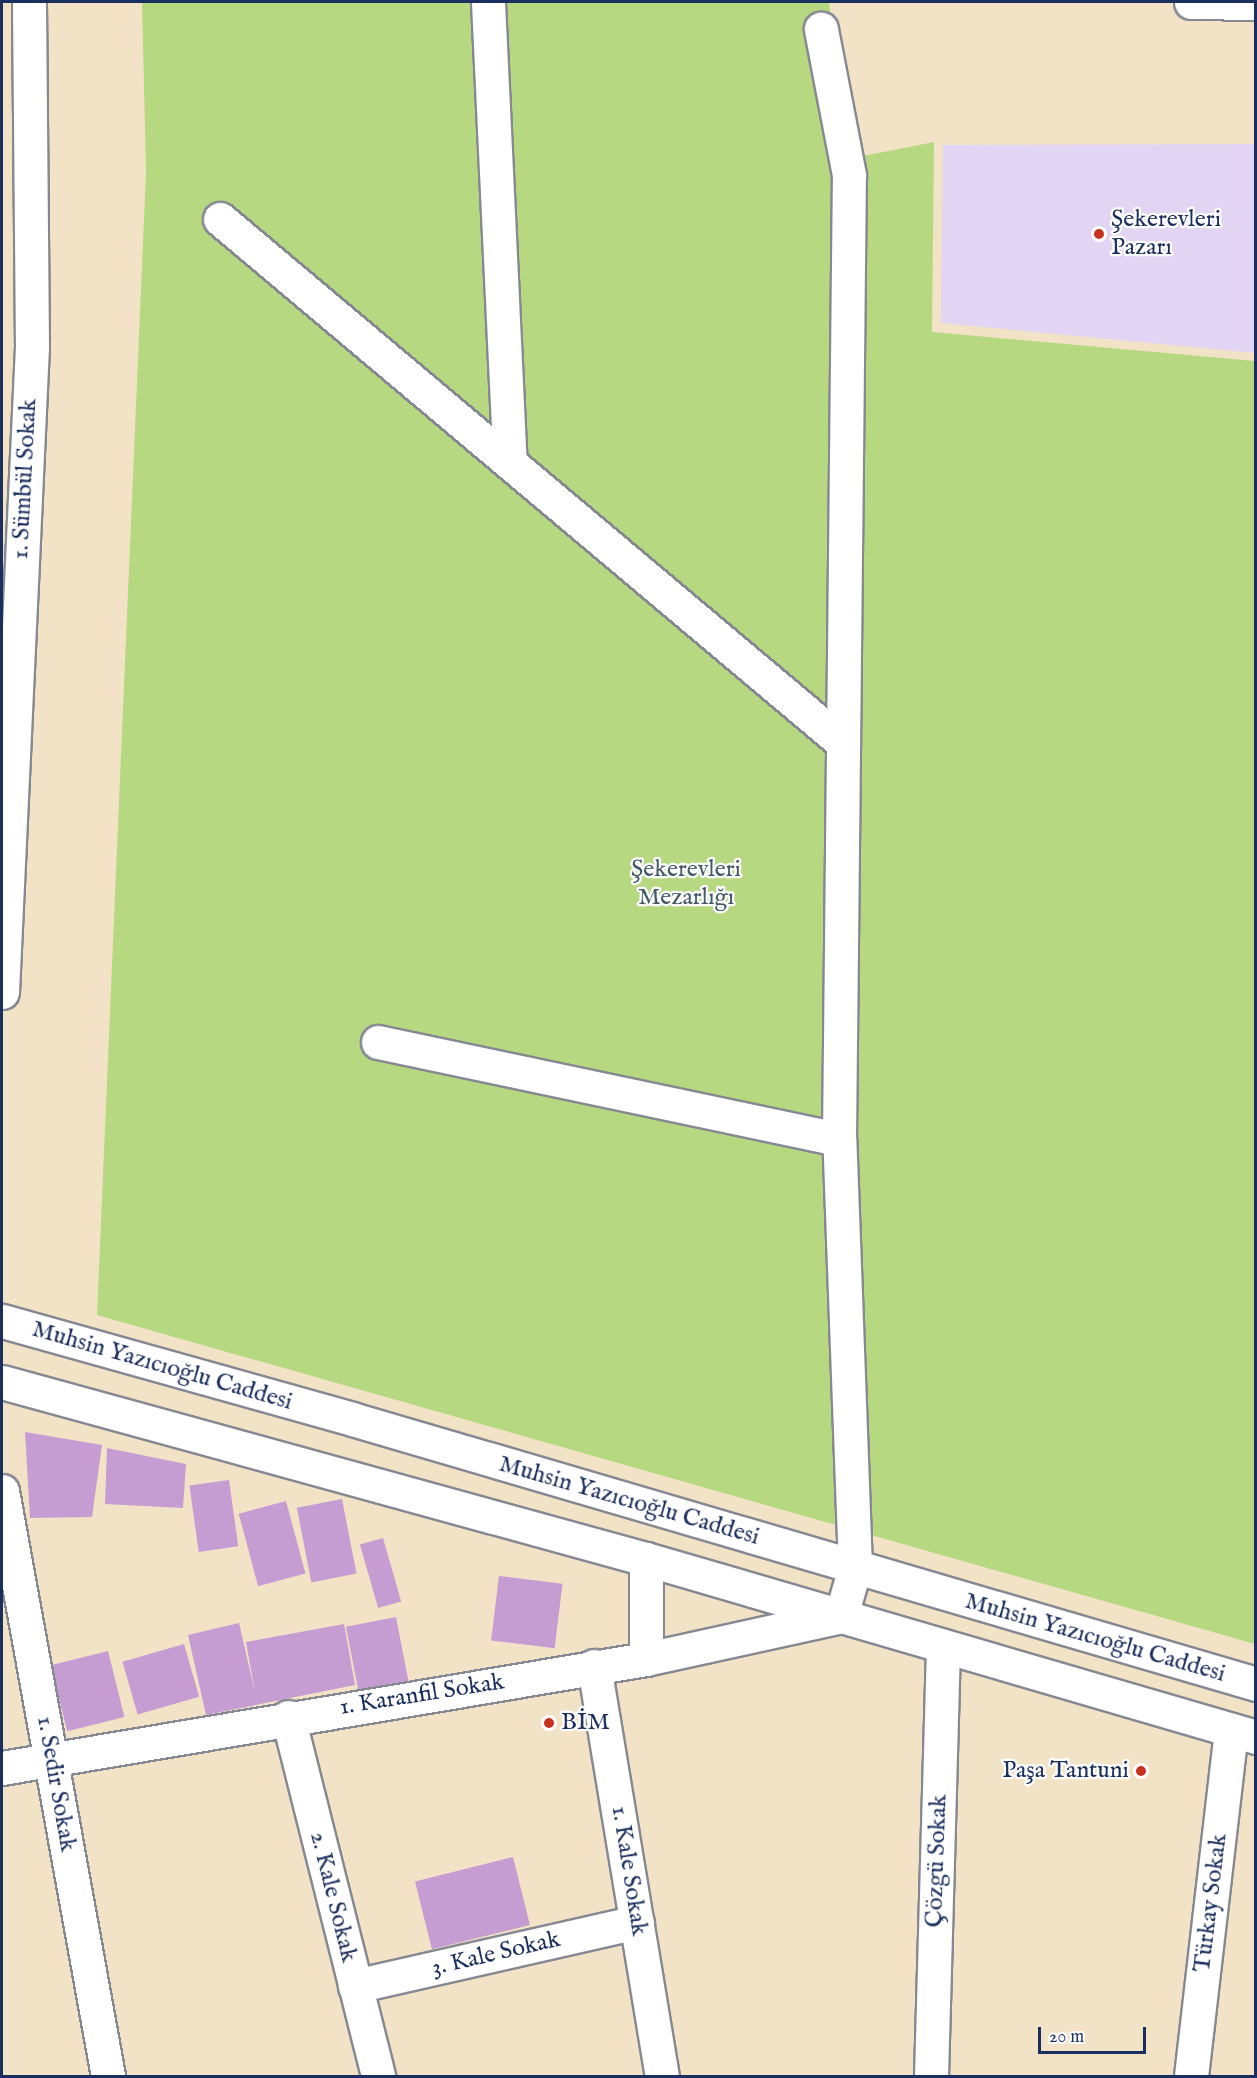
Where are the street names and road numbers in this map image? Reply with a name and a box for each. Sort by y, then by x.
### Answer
street label: 1. Sümbül Sokak [6,398,44,560]
street label: Muhsin Yazıcıoğlu Caddesi [28,1315,296,1417]
street label: Muhsin Yazıcıoğlu Caddesi [495,1450,763,1552]
street label: Muhsin Yazıcıoğlu Caddesi [961,1587,1229,1689]
street label: 1. Karanfil Sokak [338,1668,506,1722]
street label: 1. Sedir Sokak [30,1714,82,1854]
street label: Çözgü Sokak [920,1794,954,1928]
street label: 1. Kale Sokak [605,1804,653,1938]
street label: 2. Kale Sokak [303,1829,363,1965]
street label: Türkay Sokak [1188,1832,1234,1974]
street label: 3. Kale Sokak [429,1925,563,1983]

